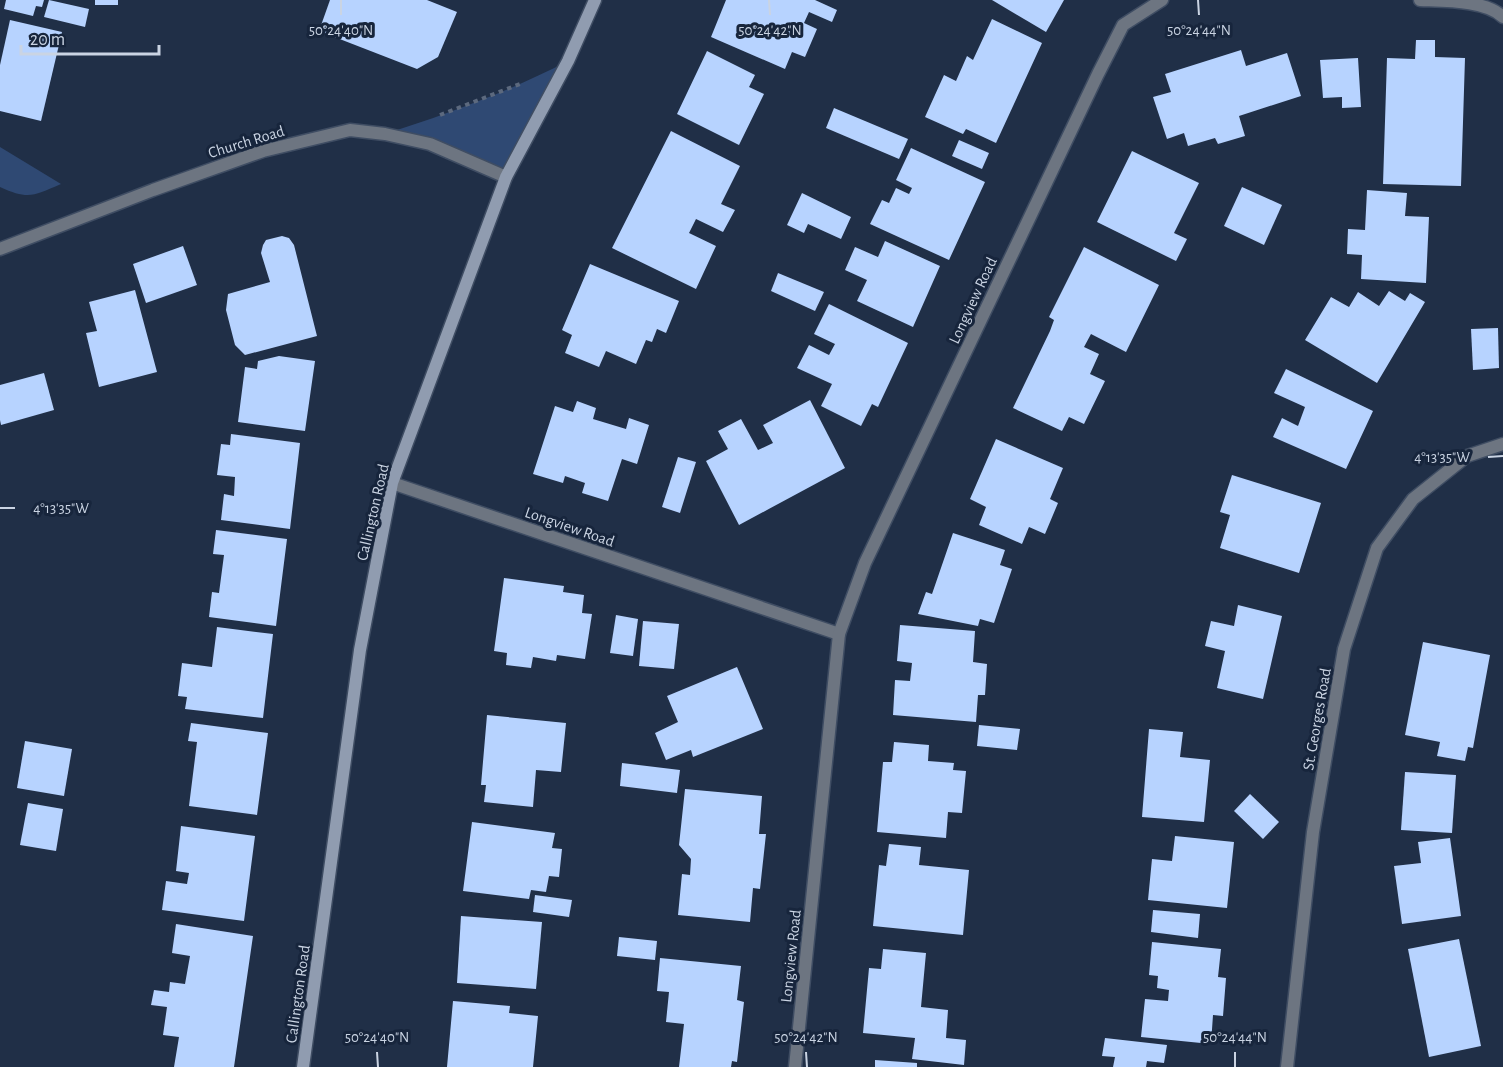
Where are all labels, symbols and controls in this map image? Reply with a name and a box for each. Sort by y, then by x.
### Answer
scale bar [21,18,159,56]
text: 50°24'40"N [309,23,373,38]
text: 50°24'42"N [738,23,802,38]
text: 50°24'44"N [1167,23,1231,38]
text: 20 m [30,31,65,49]
street label: Church Road [206,123,286,161]
street label: Longview Road [946,255,1000,346]
text: 4°13'35"W [1414,450,1470,465]
street label: Callington Road [354,462,392,562]
text: 4°13'35"W [33,501,89,516]
street label: Longview Road [523,504,616,550]
street label: St. Georges Road [1300,667,1334,772]
street label: Longview Road [778,909,804,1003]
street label: Callington Road [283,944,313,1044]
text: 50°24'40"N [345,1030,409,1045]
text: 50°24'42"N [774,1030,838,1045]
text: 50°24'44"N [1203,1030,1267,1045]

